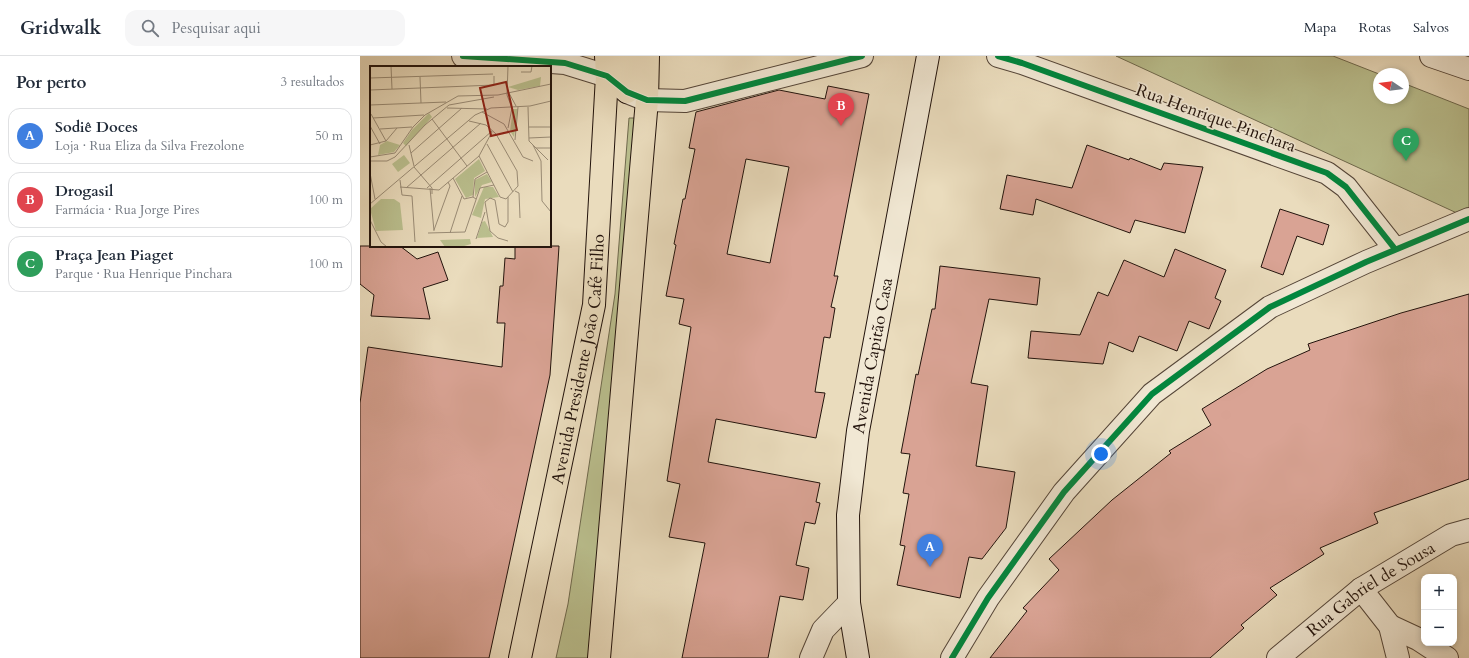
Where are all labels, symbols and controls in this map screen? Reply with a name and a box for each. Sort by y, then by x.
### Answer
search box [125,10,405,46]
text: Gridwalk [20,15,101,41]
icon: search [139,17,161,39]
text: Pesquisar aqui [171,18,261,38]
text: Mapa [1304,18,1337,37]
text: Rotas [1359,18,1391,37]
text: Salvos [1413,18,1449,37]
inset map [370,66,551,247]
north arrow [1373,68,1409,104]
text: Por perto [16,71,86,94]
text: 3 resultados [280,73,344,91]
street label: Rua Henrique Pinchara [1133,78,1300,158]
pin: B [828,93,854,126]
text: Sodiê Doces [55,117,138,137]
text: A [25,127,35,145]
text: 50 m [315,127,343,145]
pin: C [1393,128,1419,161]
text: Loja · Rua Eliza da Silva Frezolone [55,137,244,155]
text: Drogasil [55,181,113,201]
text: B [25,191,35,209]
text: 100 m [309,191,343,209]
text: Farmácia · Rua Jorge Pires [55,201,199,219]
street label: Avenida Presidente João Café Filho [545,233,610,486]
text: Praça Jean Piaget [55,245,173,265]
text: C [25,255,35,273]
text: 100 m [309,255,343,273]
text: Parque · Rua Henrique Pinchara [55,265,232,283]
street label: Avenida Capitão Casa [846,275,898,435]
your location [1091,444,1111,464]
pin: A [917,534,943,567]
street label: Rua Gabriel de Sousa [1301,536,1440,641]
map controls [1421,574,1457,646]
button: + [1421,574,1457,610]
button: − [1421,610,1457,646]

